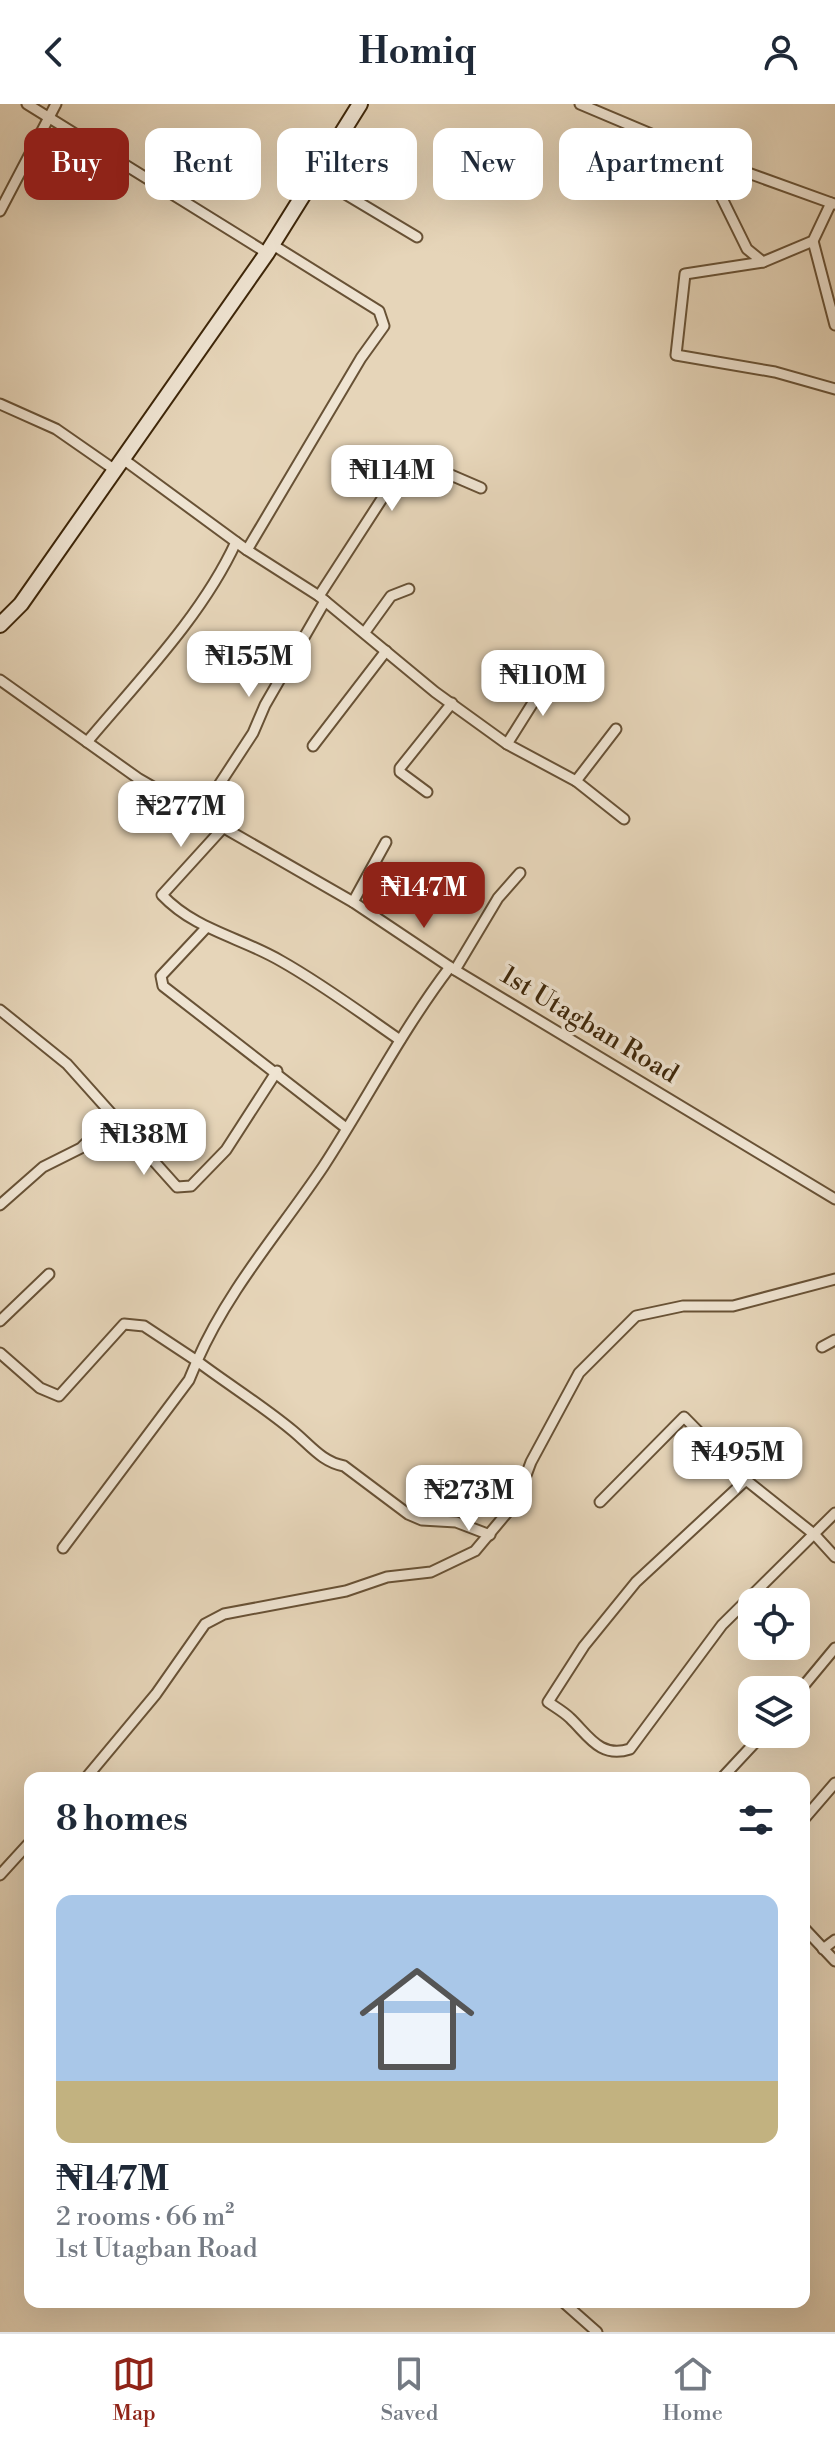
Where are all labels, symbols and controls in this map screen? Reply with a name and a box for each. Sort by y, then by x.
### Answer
icon: back [32,30,76,74]
text: Homiq [359,30,476,75]
icon: person [759,30,803,74]
chip: Buy [24,128,129,200]
chip: Rent [145,128,261,200]
chip: Filters [277,128,417,200]
chip: New [433,128,543,200]
chip: Apartment [559,128,752,200]
pin: ₦114M [336,445,448,513]
text: ₦114M [349,455,435,487]
pin: ₦155M [193,631,305,699]
text: ₦155M [205,641,293,673]
pin: ₦110M [487,650,599,718]
text: ₦110M [499,660,587,692]
pin: ₦277M [125,781,237,849]
text: ₦277M [136,791,226,823]
pin: ₦147M [368,862,480,930]
text: ₦147M [381,872,467,904]
street label: 1st Utagban Road [495,959,684,1091]
pin: ₦138M [88,1109,200,1177]
text: ₦138M [100,1119,188,1151]
pin: ₦495M [682,1427,794,1495]
text: ₦495M [691,1437,785,1469]
pin: ₦273M [413,1465,525,1533]
text: ₦273M [424,1475,514,1507]
map controls [738,1588,810,1748]
button: locate [738,1588,810,1660]
button: layers [738,1676,810,1748]
icon: filters [734,1798,778,1842]
text: 8 homes [56,1799,188,1841]
icon: home [345,1947,489,2091]
text: ₦147M [56,2159,169,2201]
text: 2 rooms · 66 m² [56,2201,234,2233]
text: 1st Utagban Road [56,2233,257,2265]
tab: Map [112,2352,156,2427]
tab: Saved [380,2352,438,2427]
tab: Home [662,2352,723,2427]

